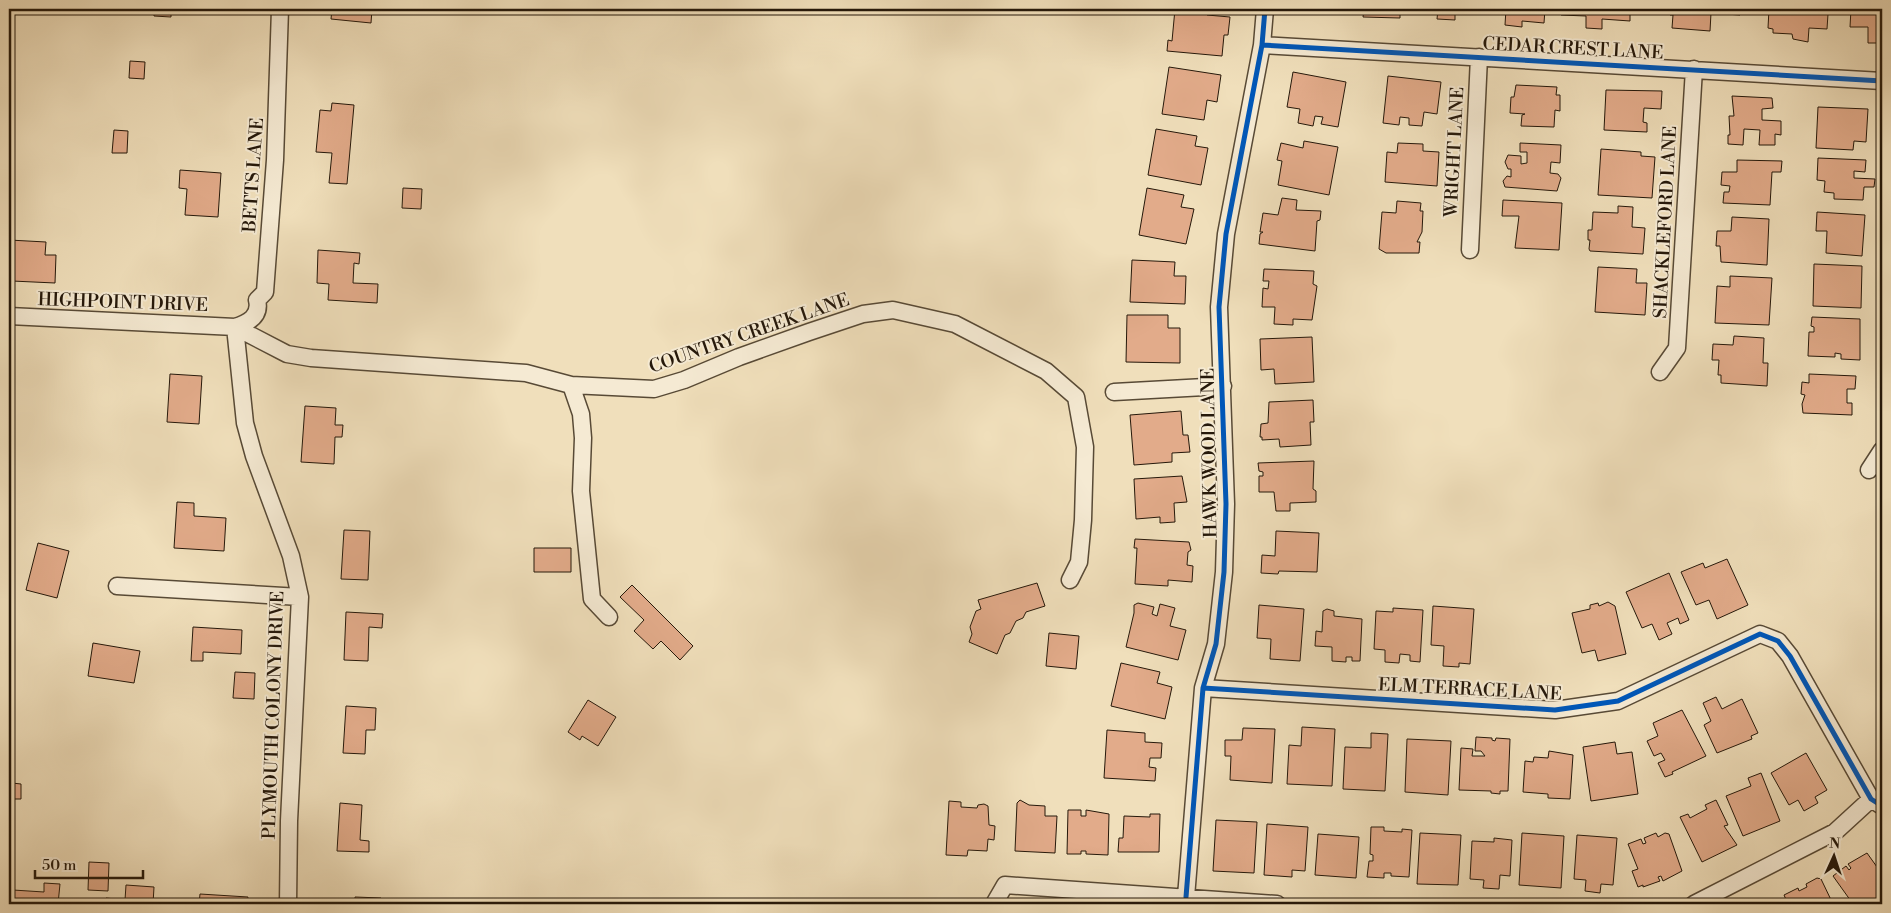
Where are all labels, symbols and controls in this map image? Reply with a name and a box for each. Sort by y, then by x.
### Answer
street label: CEDAR CREST LANE [1482,32,1664,65]
street label: WRIGHT LANE [1440,86,1469,219]
street label: BETTS LANE [238,117,269,234]
street label: SHACKLEFORD LANE [1649,125,1682,319]
street label: HIGHPOINT DRIVE [37,288,209,317]
street label: COUNTRY CREEK LANE [646,288,852,379]
street label: HAWK WOOD LANE [1197,368,1222,538]
street label: PLYMOUTH COLONY DRIVE [258,590,289,840]
street label: ELM TERRACE LANE [1377,673,1563,706]
north arrow [1808,830,1858,880]
text: N [1829,835,1841,853]
scale bar [35,848,142,880]
text: 50 m [42,856,76,875]

